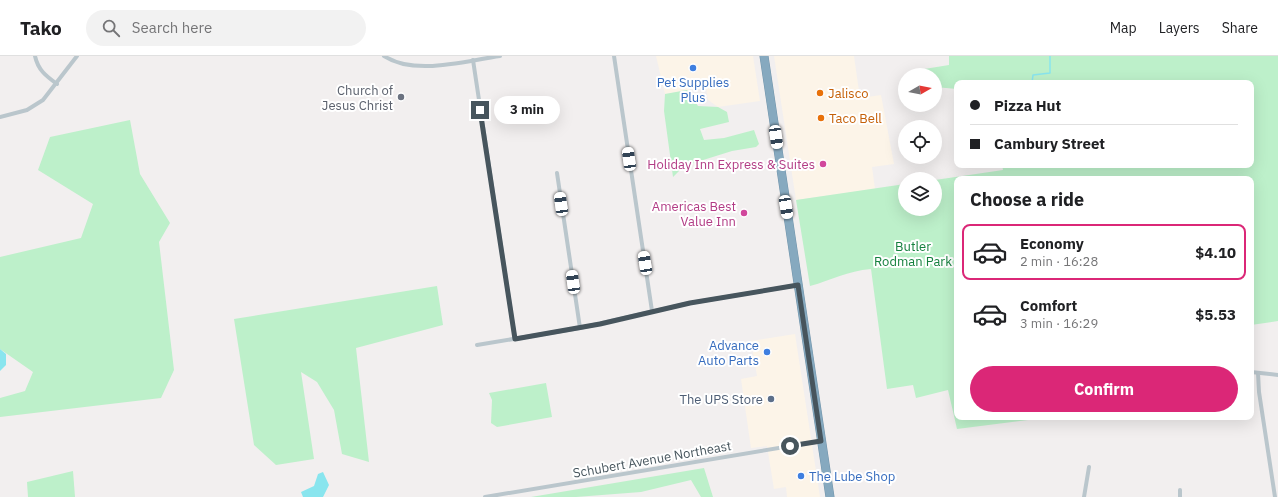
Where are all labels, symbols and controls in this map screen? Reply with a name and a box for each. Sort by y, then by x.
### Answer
search box [86,10,366,46]
text: Tako [20,16,62,40]
icon: search [100,17,122,39]
text: Search here [132,18,212,37]
text: Map [1110,19,1137,37]
text: Layers [1159,19,1200,37]
text: Share [1222,19,1258,37]
marker: Pet Supplies Plus [688,63,698,73]
north arrow [898,68,942,112]
map controls [898,68,942,216]
place label: Pet Supplies Plus [657,74,729,106]
place label: Church of Jesus Christ [322,82,393,114]
place label: Jalisco [828,85,868,102]
marker: Jalisco [815,88,825,98]
marker: Church of Jesus Christ [396,92,406,102]
callout: 3 min [494,96,560,124]
text: Pizza Hut [994,96,1061,115]
route end [471,101,489,119]
text: 3 min [510,101,544,118]
place label: Taco Bell [829,110,882,127]
marker: Taco Bell [816,113,826,123]
button: locate [898,120,942,164]
car [768,124,784,150]
text: Cambury Street [994,134,1105,153]
car [621,146,637,172]
place label: Holiday Inn Express & Suites [647,156,815,173]
marker: Holiday Inn Express & Suites [818,159,828,169]
button: layers [898,172,942,216]
text: Choose a ride [970,188,1084,211]
car [553,191,569,217]
car [778,194,794,220]
place label: Americas Best Value Inn [652,198,736,230]
marker: Americas Best Value Inn [739,208,749,218]
icon: car [972,234,1008,270]
text: Economy [1020,234,1084,253]
park label: Butler Rodman Park [874,238,952,270]
text: $4.10 [1195,243,1236,262]
car [637,250,653,276]
text: 2 min · 16:28 [1020,253,1098,270]
car [565,269,581,295]
icon: car [972,296,1008,332]
text: Comfort [1020,296,1077,315]
text: $5.53 [1195,305,1236,324]
text: 3 min · 16:29 [1020,315,1098,332]
place label: Advance Auto Parts [698,337,759,369]
marker: Advance Auto Parts [762,347,772,357]
button: Confirm [970,366,1238,412]
place label: The UPS Store [679,391,763,408]
marker: The UPS Store [766,394,776,404]
street label: Schubert Avenue Northeast [572,437,733,482]
route start [781,437,799,455]
place label: The Lube Shop [809,468,895,485]
marker: The Lube Shop [796,471,806,481]

